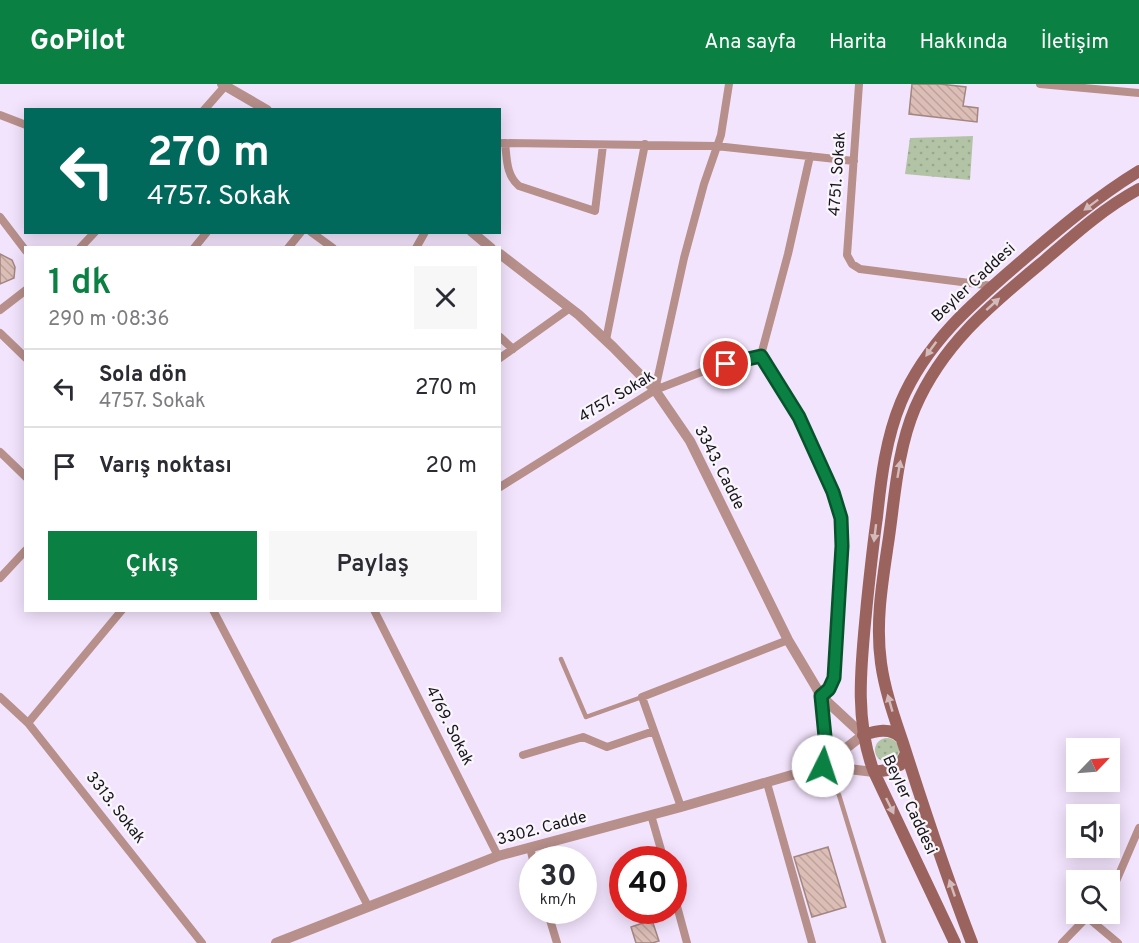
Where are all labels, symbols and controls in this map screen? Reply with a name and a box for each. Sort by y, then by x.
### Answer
text: GoPilot [30,24,125,60]
text: Ana sayfa [704,29,796,56]
text: Harita [829,29,887,56]
text: Hakkında [920,29,1008,56]
text: İletişim [1041,29,1109,56]
text: 270 m [147,128,270,181]
street label: 4751. Sokak [825,131,851,217]
icon: left [48,132,126,210]
text: 4757. Sokak [147,180,291,214]
one-way arrow [1083,198,1099,211]
street label: Beyler Caddesi [928,239,1020,327]
text: 1 dk [48,261,111,307]
button: close [414,266,477,329]
one-way arrow [986,297,1001,311]
text: 290 m · 08:36 [48,307,169,333]
pin [700,338,751,389]
one-way arrow [926,342,938,357]
icon: arrive [709,347,742,380]
text: Sola dön [99,362,187,389]
street label: 4757. Sokak [575,366,659,428]
icon: left [48,372,81,405]
text: 270 m [415,375,477,402]
text: 4757. Sokak [99,389,206,415]
street label: 3343. Cadde [689,423,749,513]
icon: arrive [48,450,81,483]
text: Varış noktası [99,453,232,480]
text: 20 m [426,453,477,480]
one-way arrow [895,459,904,478]
one-way arrow [870,524,879,543]
button: Çıkış [48,531,257,600]
button: Paylaş [269,531,477,600]
street label: 4769. Sokak [420,683,478,769]
one-way arrow [885,694,894,712]
position arrow [791,734,855,798]
north arrow [1066,738,1120,792]
map controls [1066,738,1120,924]
street label: Beyler Caddesi [877,752,941,858]
street label: 3313. Sokak [81,768,149,848]
one-way arrow [884,797,894,815]
button: sound [1066,804,1120,858]
street label: 3302. Cadde [495,807,589,851]
speed limit sign: 40 [609,846,687,924]
text: 30 [539,859,577,896]
button: search [1066,870,1120,924]
one-way arrow [947,879,956,897]
text: km/h [540,891,576,910]

